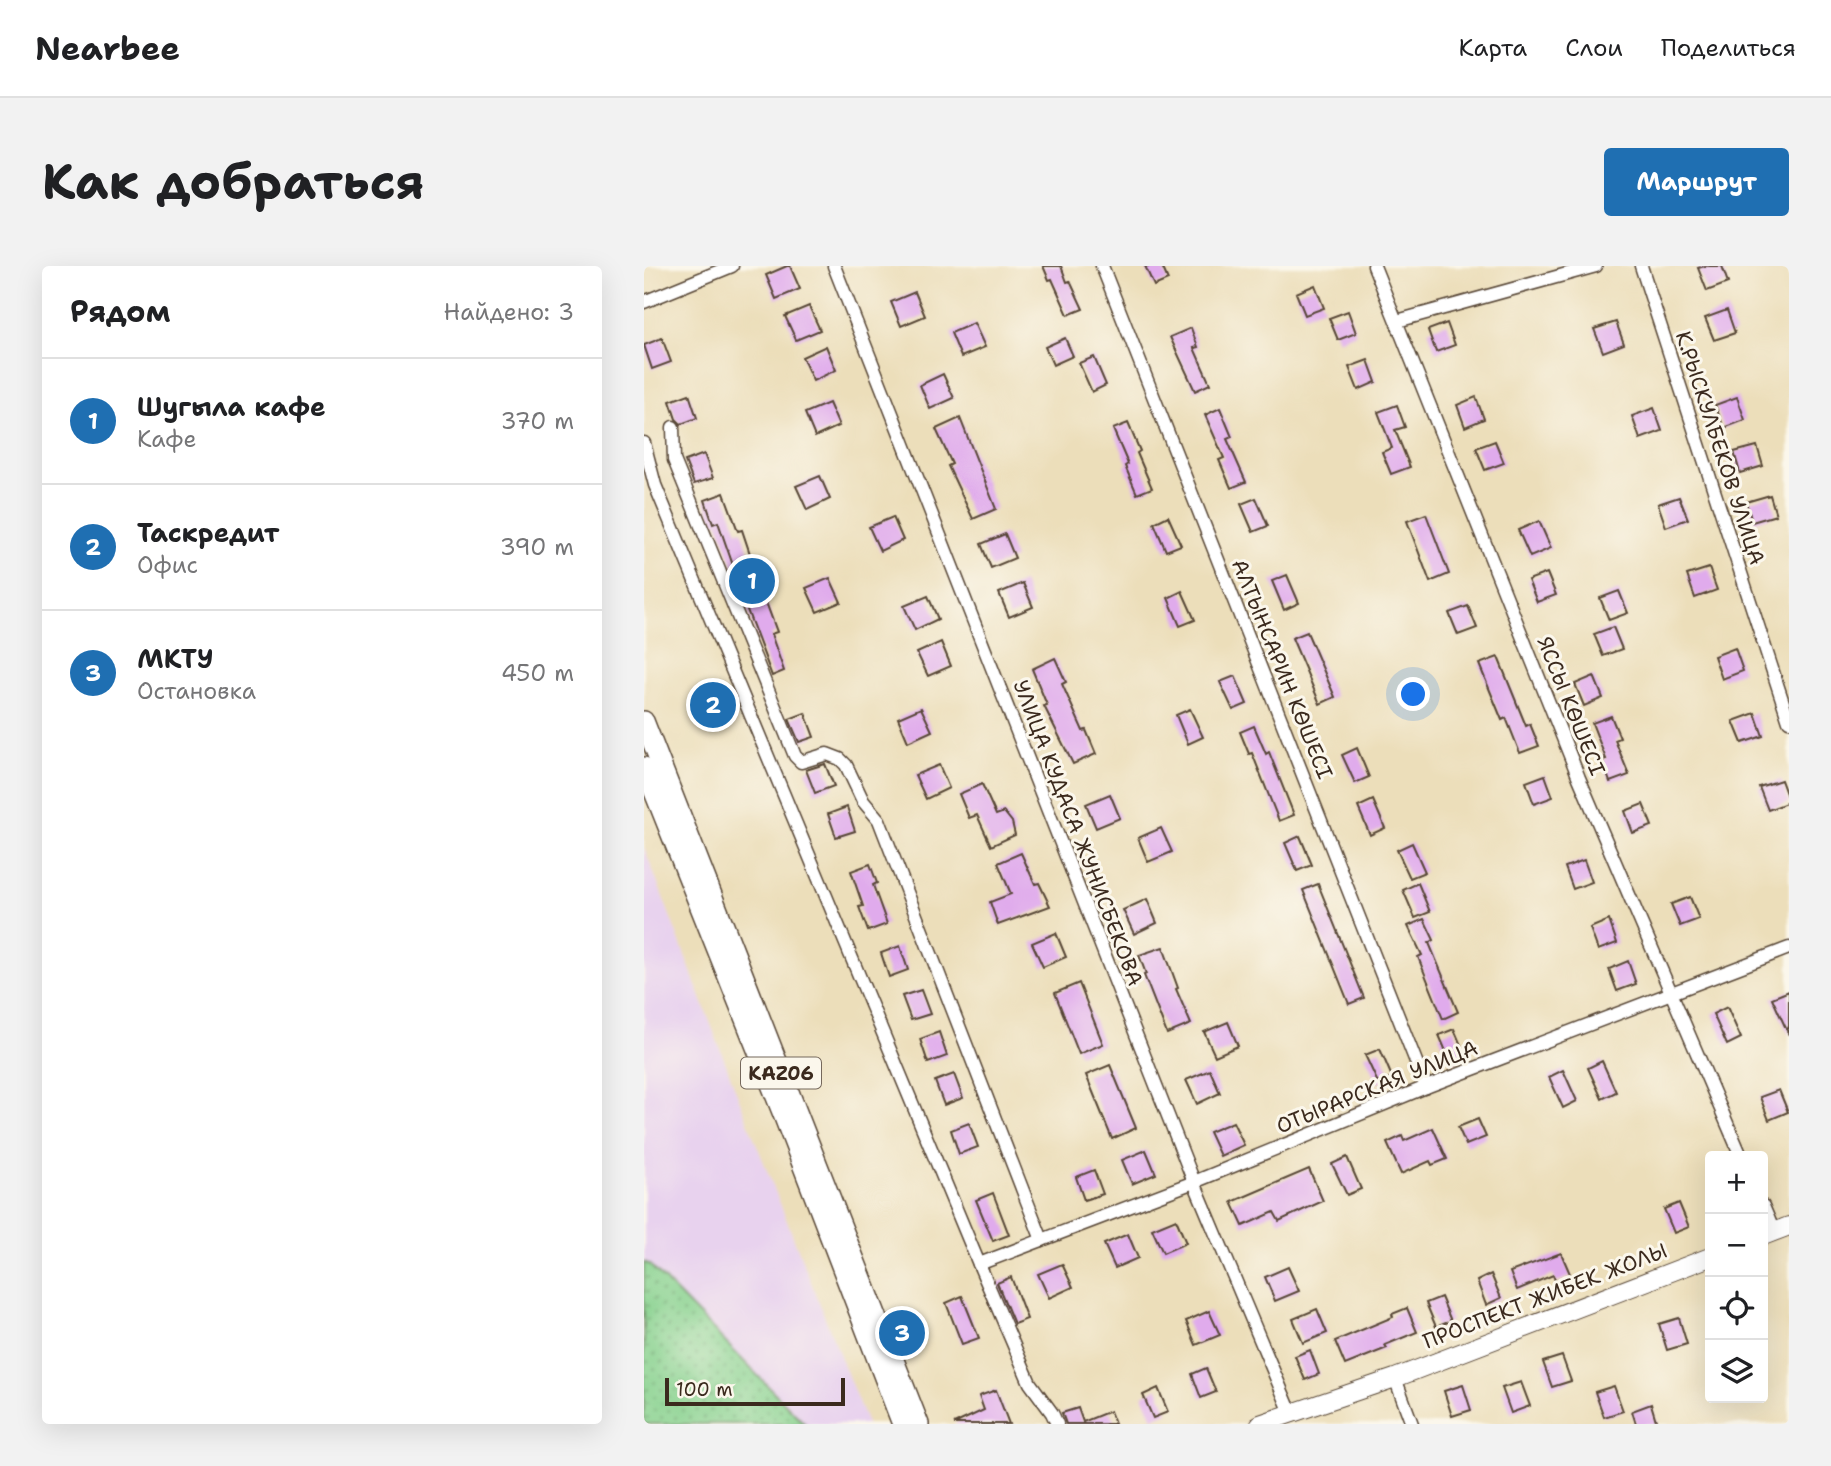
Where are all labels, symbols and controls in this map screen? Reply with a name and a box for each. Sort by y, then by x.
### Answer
text: Nearbee [35,26,180,71]
text: Карта [1459,32,1527,64]
text: Слои [1565,32,1623,64]
text: Поделиться [1661,32,1796,64]
button: Маршрут [1604,148,1789,216]
text: Как добраться [42,149,424,215]
text: Рядом [70,291,170,332]
text: Найдено: 3 [444,297,574,327]
street label: К.РЫСКУЛБЕКОВ УЛИЦА [1669,328,1771,568]
text: Шугыла кафе [137,389,326,424]
text: 1 [88,406,98,436]
text: 370 m [501,406,574,436]
text: Кафе [137,424,196,454]
text: Таскредит [137,515,279,550]
text: 2 [85,532,101,562]
text: 390 m [500,532,574,562]
text: Офис [137,550,198,580]
pin: 1 [729,555,775,607]
street label: АЛТЫНСАРИН КӨШЕСІ [1225,555,1339,783]
street label: ЯССЫ КӨШЕСІ [1530,632,1612,780]
text: МКТУ [137,641,213,676]
text: 3 [85,658,101,688]
text: 450 m [501,658,574,688]
text: Остановка [137,676,256,706]
street label: УЛИЦА КУДАСА ЖУНИСБЕКОВА [1007,676,1149,990]
your location [1396,677,1430,711]
pin: 2 [690,679,736,731]
street label: ОТЫРАРСКАЯ УЛИЦА [1272,1034,1482,1140]
road number: KАZ06 [741,1058,821,1088]
map controls [1705,1151,1768,1403]
button: + [1705,1151,1768,1214]
button: − [1705,1214,1768,1277]
street label: ПРОСПЕКТ ЖИБЕК ЖОЛЫ [1419,1236,1671,1356]
button: locate [1705,1277,1768,1340]
pin: 3 [879,1307,925,1359]
button: layers [1705,1340,1768,1403]
scale bar [665,1375,845,1407]
text: 100 m [676,1377,733,1402]

